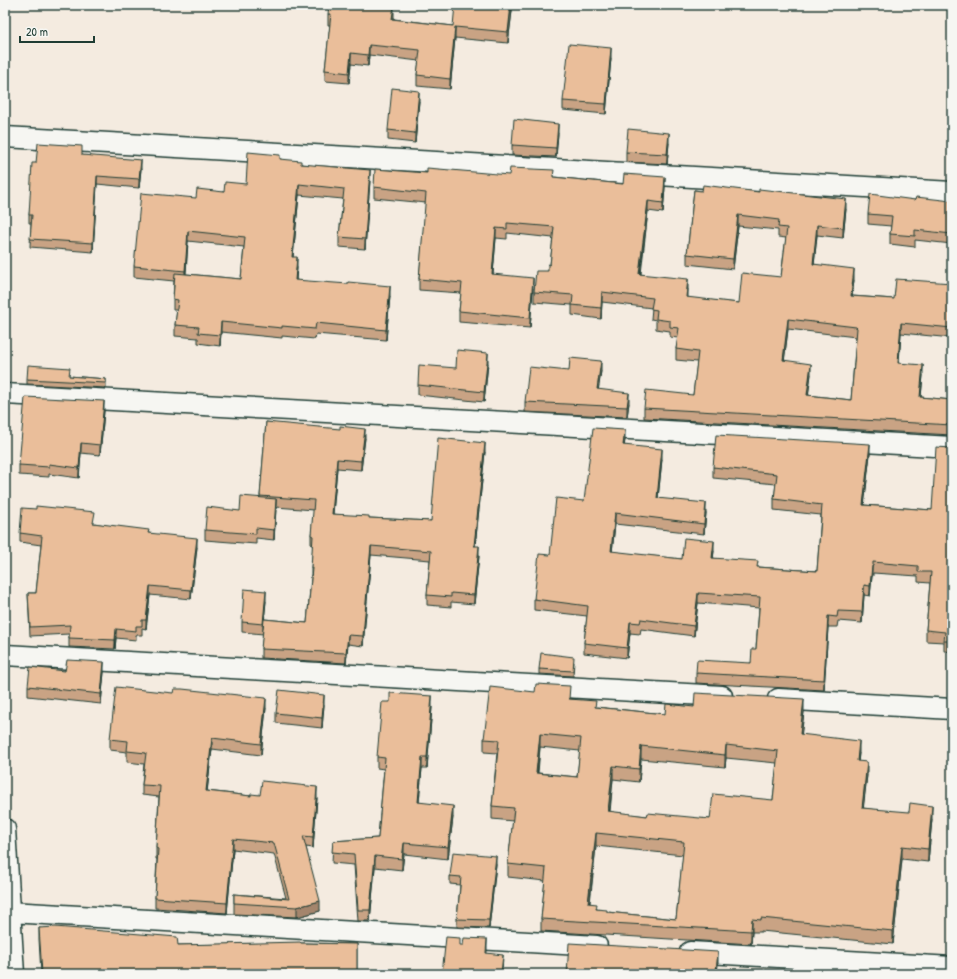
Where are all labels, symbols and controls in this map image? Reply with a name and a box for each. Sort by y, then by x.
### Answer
scale bar [20,18,94,44]
text: 20 m [26,23,48,40]

